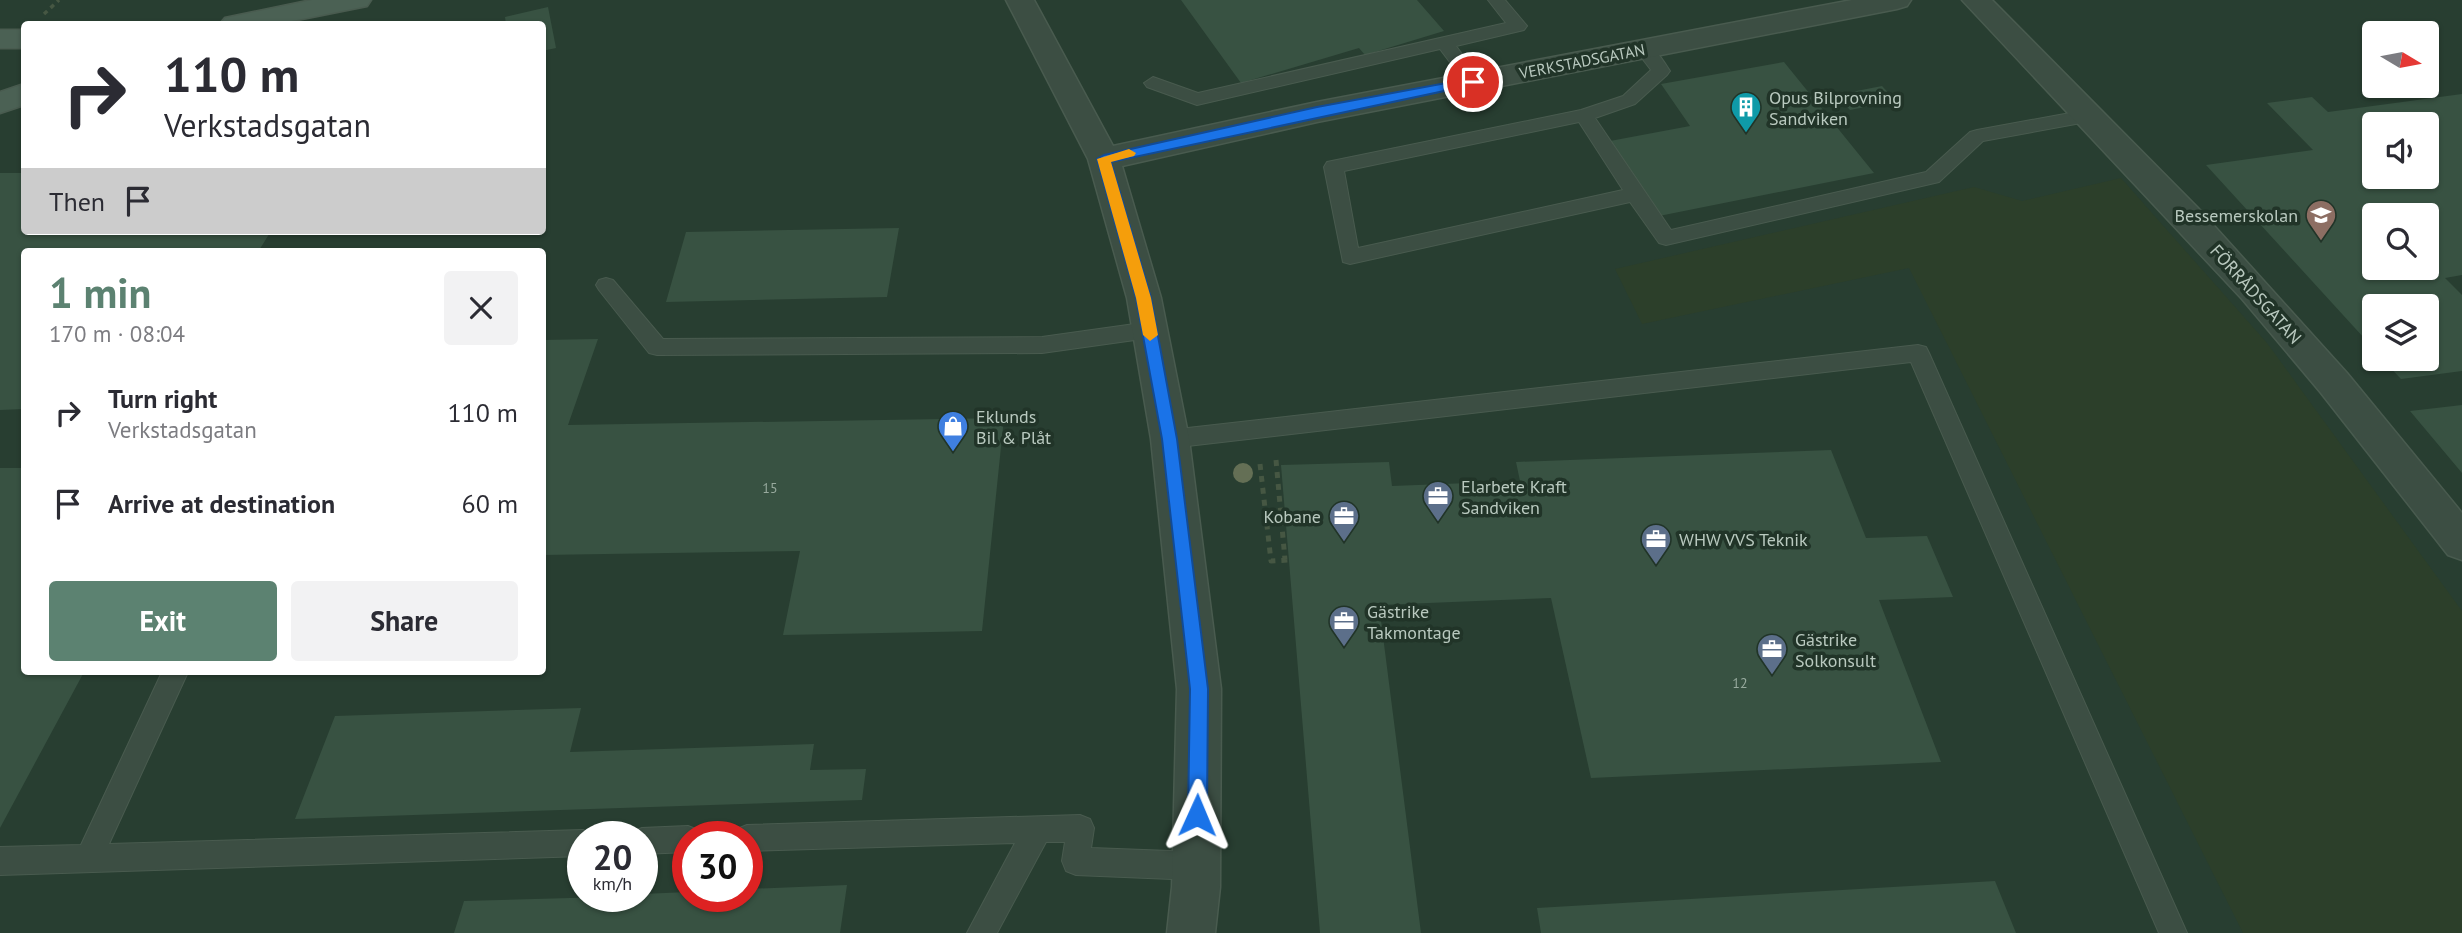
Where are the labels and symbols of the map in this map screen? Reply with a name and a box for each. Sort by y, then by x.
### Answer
north arrow [2362,21,2440,98]
street label: VERKSTADSGATAN [1516,39,1647,83]
pin [1443,52,1503,112]
place label: Opus Bilprovning Sandviken [1769,86,1902,130]
building icon: Opus Bilprovning Sandviken [1729,90,1763,134]
school or university icon: Bessemerskolan [2304,198,2338,242]
place label: Bessemerskolan [2175,204,2298,227]
street label: FÖRRÅDSGATAN [2205,239,2307,349]
place label: Eklunds Bil & Plåt [976,405,1051,449]
shop icon: Eklunds Bil & Plåt [936,409,970,453]
place label: Elarbete Kraft Sandviken [1461,475,1567,519]
house number: 15 [762,479,778,497]
office icon: Elarbete Kraft Sandviken [1421,479,1455,523]
office icon: Kobane [1327,499,1361,543]
place label: Kobane [1264,505,1321,528]
office icon: WHW VVS Teknik [1639,522,1673,566]
place label: WHW VVS Teknik [1679,528,1808,551]
place label: Gästrike Takmontage [1367,600,1461,644]
office icon: Gästrike Takmontage [1327,604,1361,648]
place label: Gästrike Solkonsult [1795,628,1876,672]
office icon: Gästrike Solkonsult [1755,632,1789,676]
house number: 12 [1732,674,1748,692]
position arrow [1160,778,1234,852]
speed limit sign: 30 [672,821,763,912]

